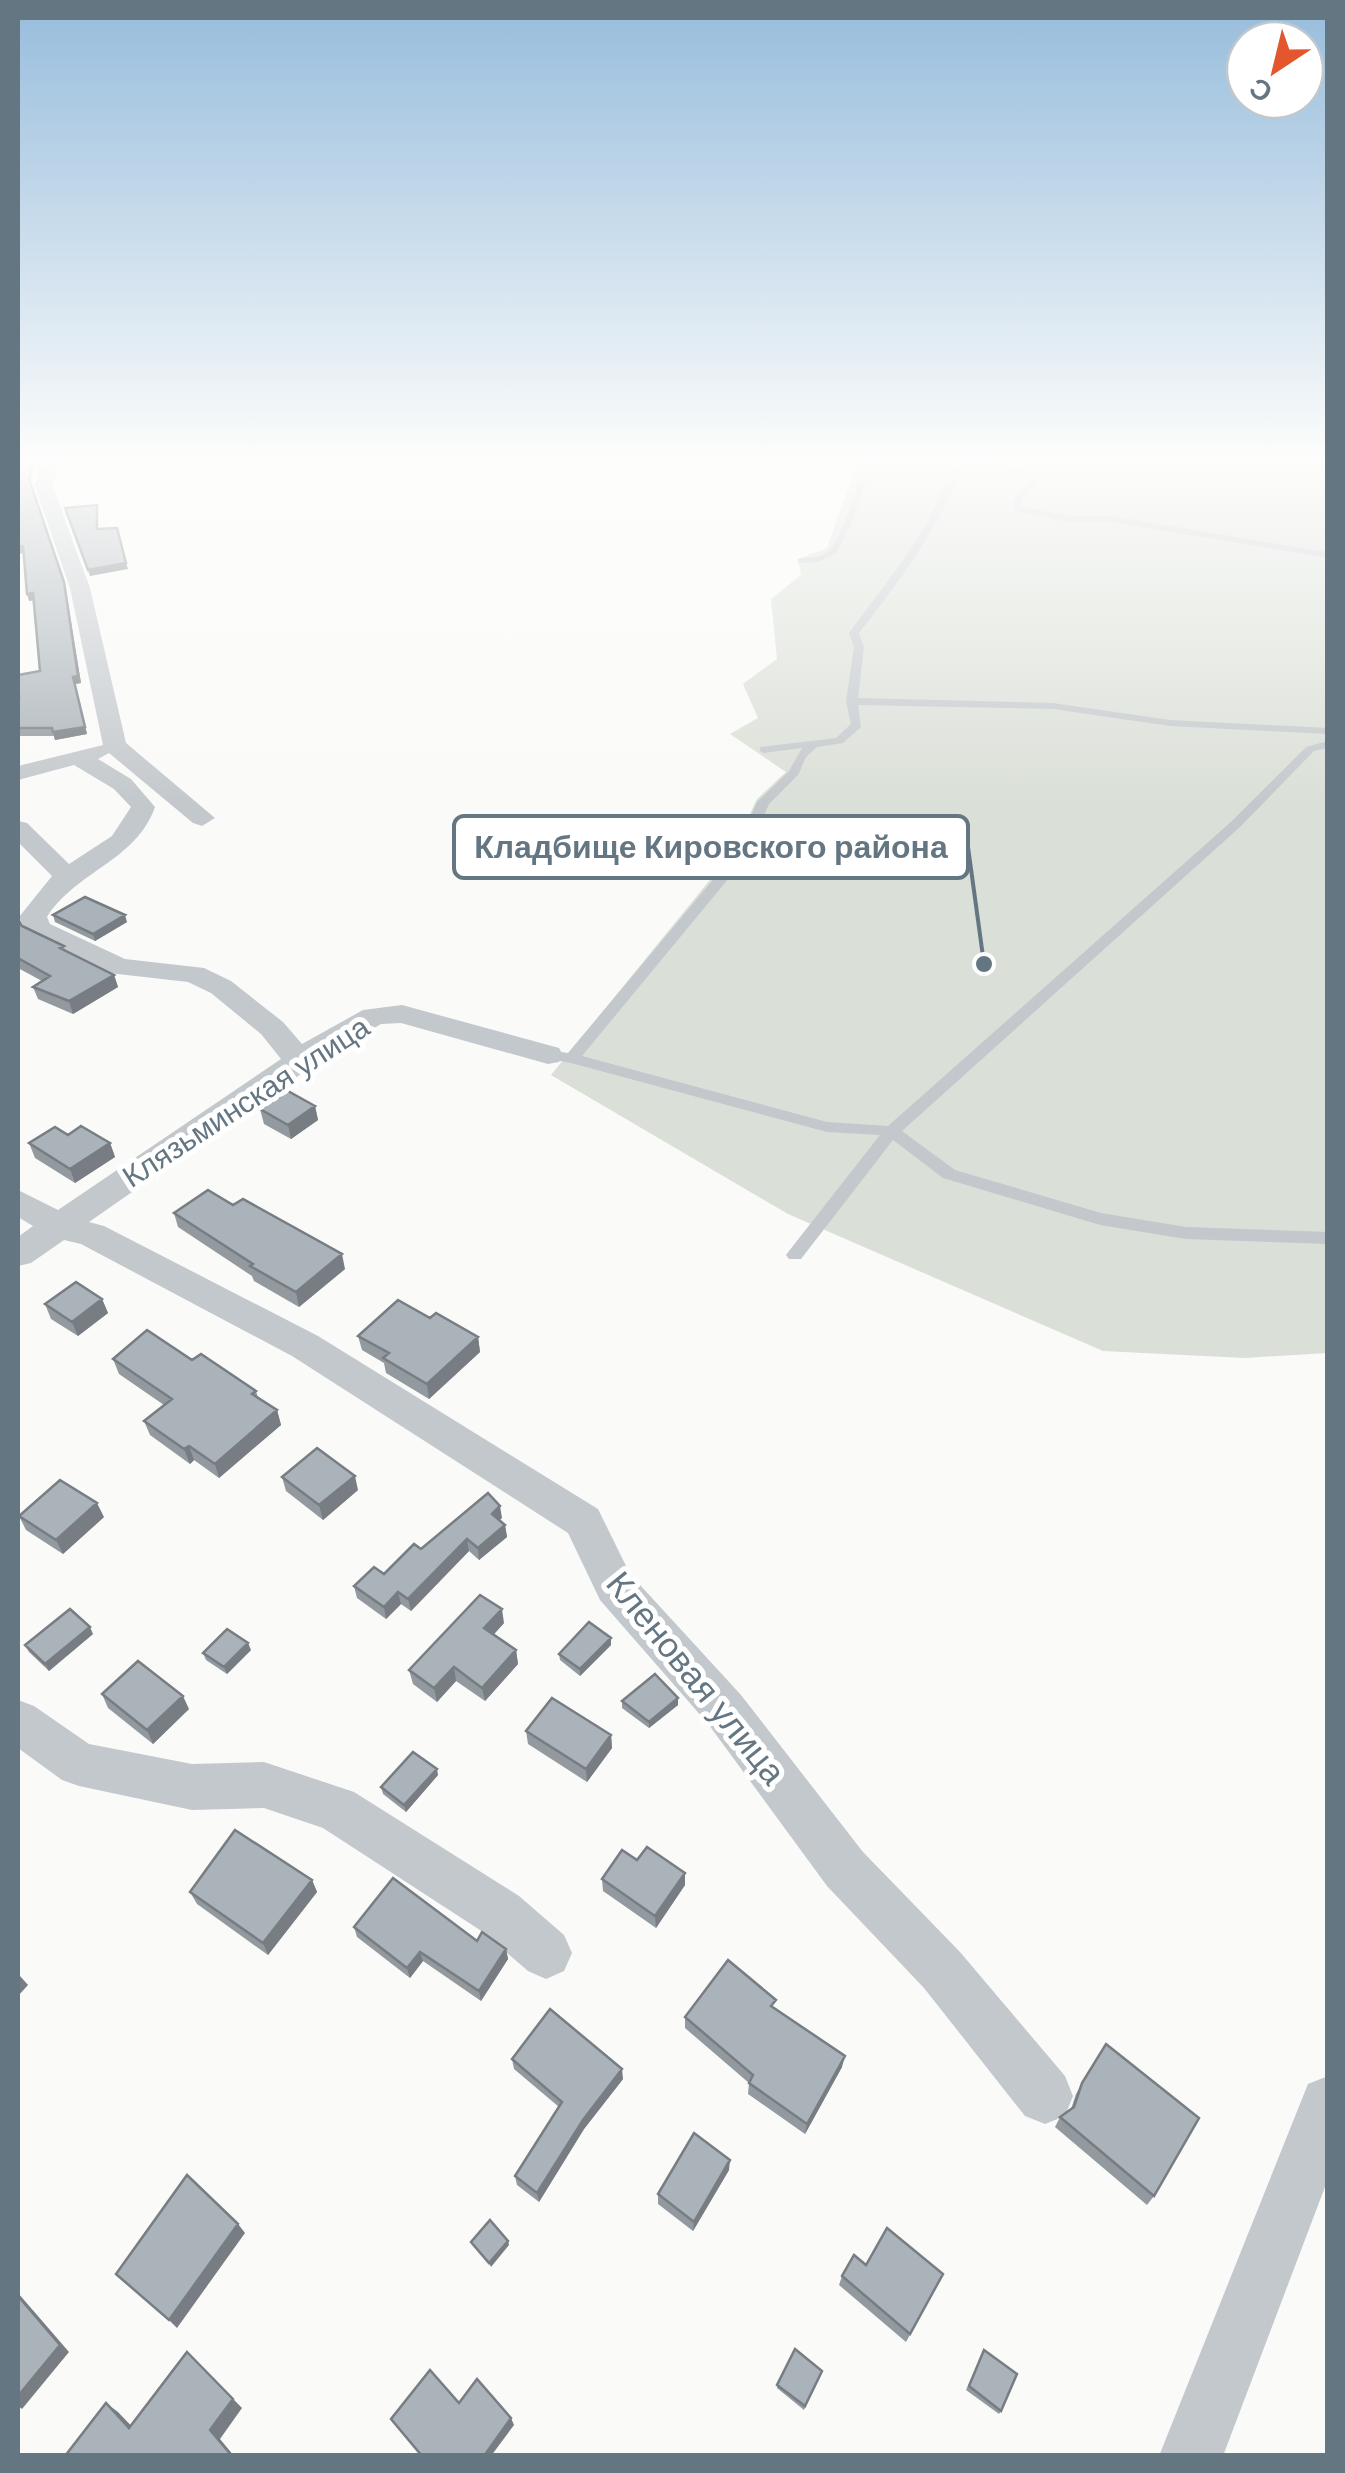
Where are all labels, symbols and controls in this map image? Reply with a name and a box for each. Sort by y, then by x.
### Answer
north arrow [1225,20,1325,120]
text: С [1242,69,1280,111]
callout: Кладбище Кировского района [454,816,968,878]
text: Кладбище Кировского района [474,826,948,868]
street label: Клязьминская улица [115,1007,377,1196]
street label: Кленовая улица [596,1562,796,1794]

